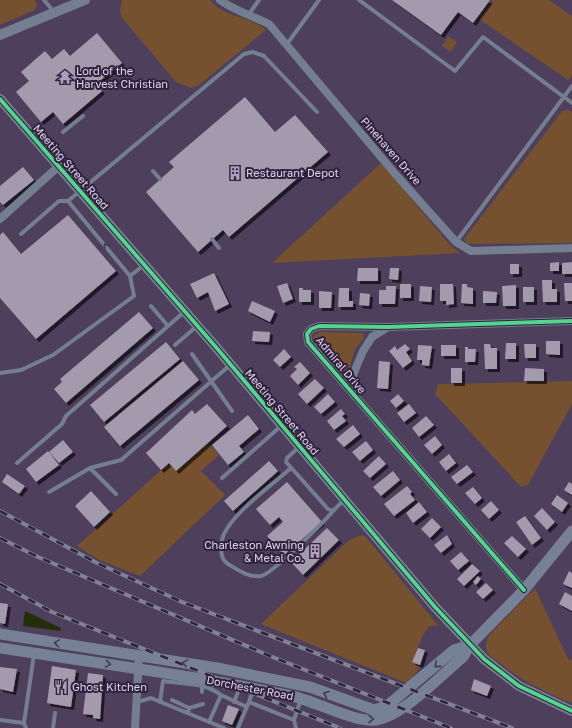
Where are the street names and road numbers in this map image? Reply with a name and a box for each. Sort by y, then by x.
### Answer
street label: Pinehaven Drive [359,114,424,187]
street label: Meeting Street Road [31,122,112,212]
street label: Admiral Drive [314,333,369,396]
street label: Meeting Street Road [243,366,322,457]
street label: Dorchester Road [206,673,295,702]

